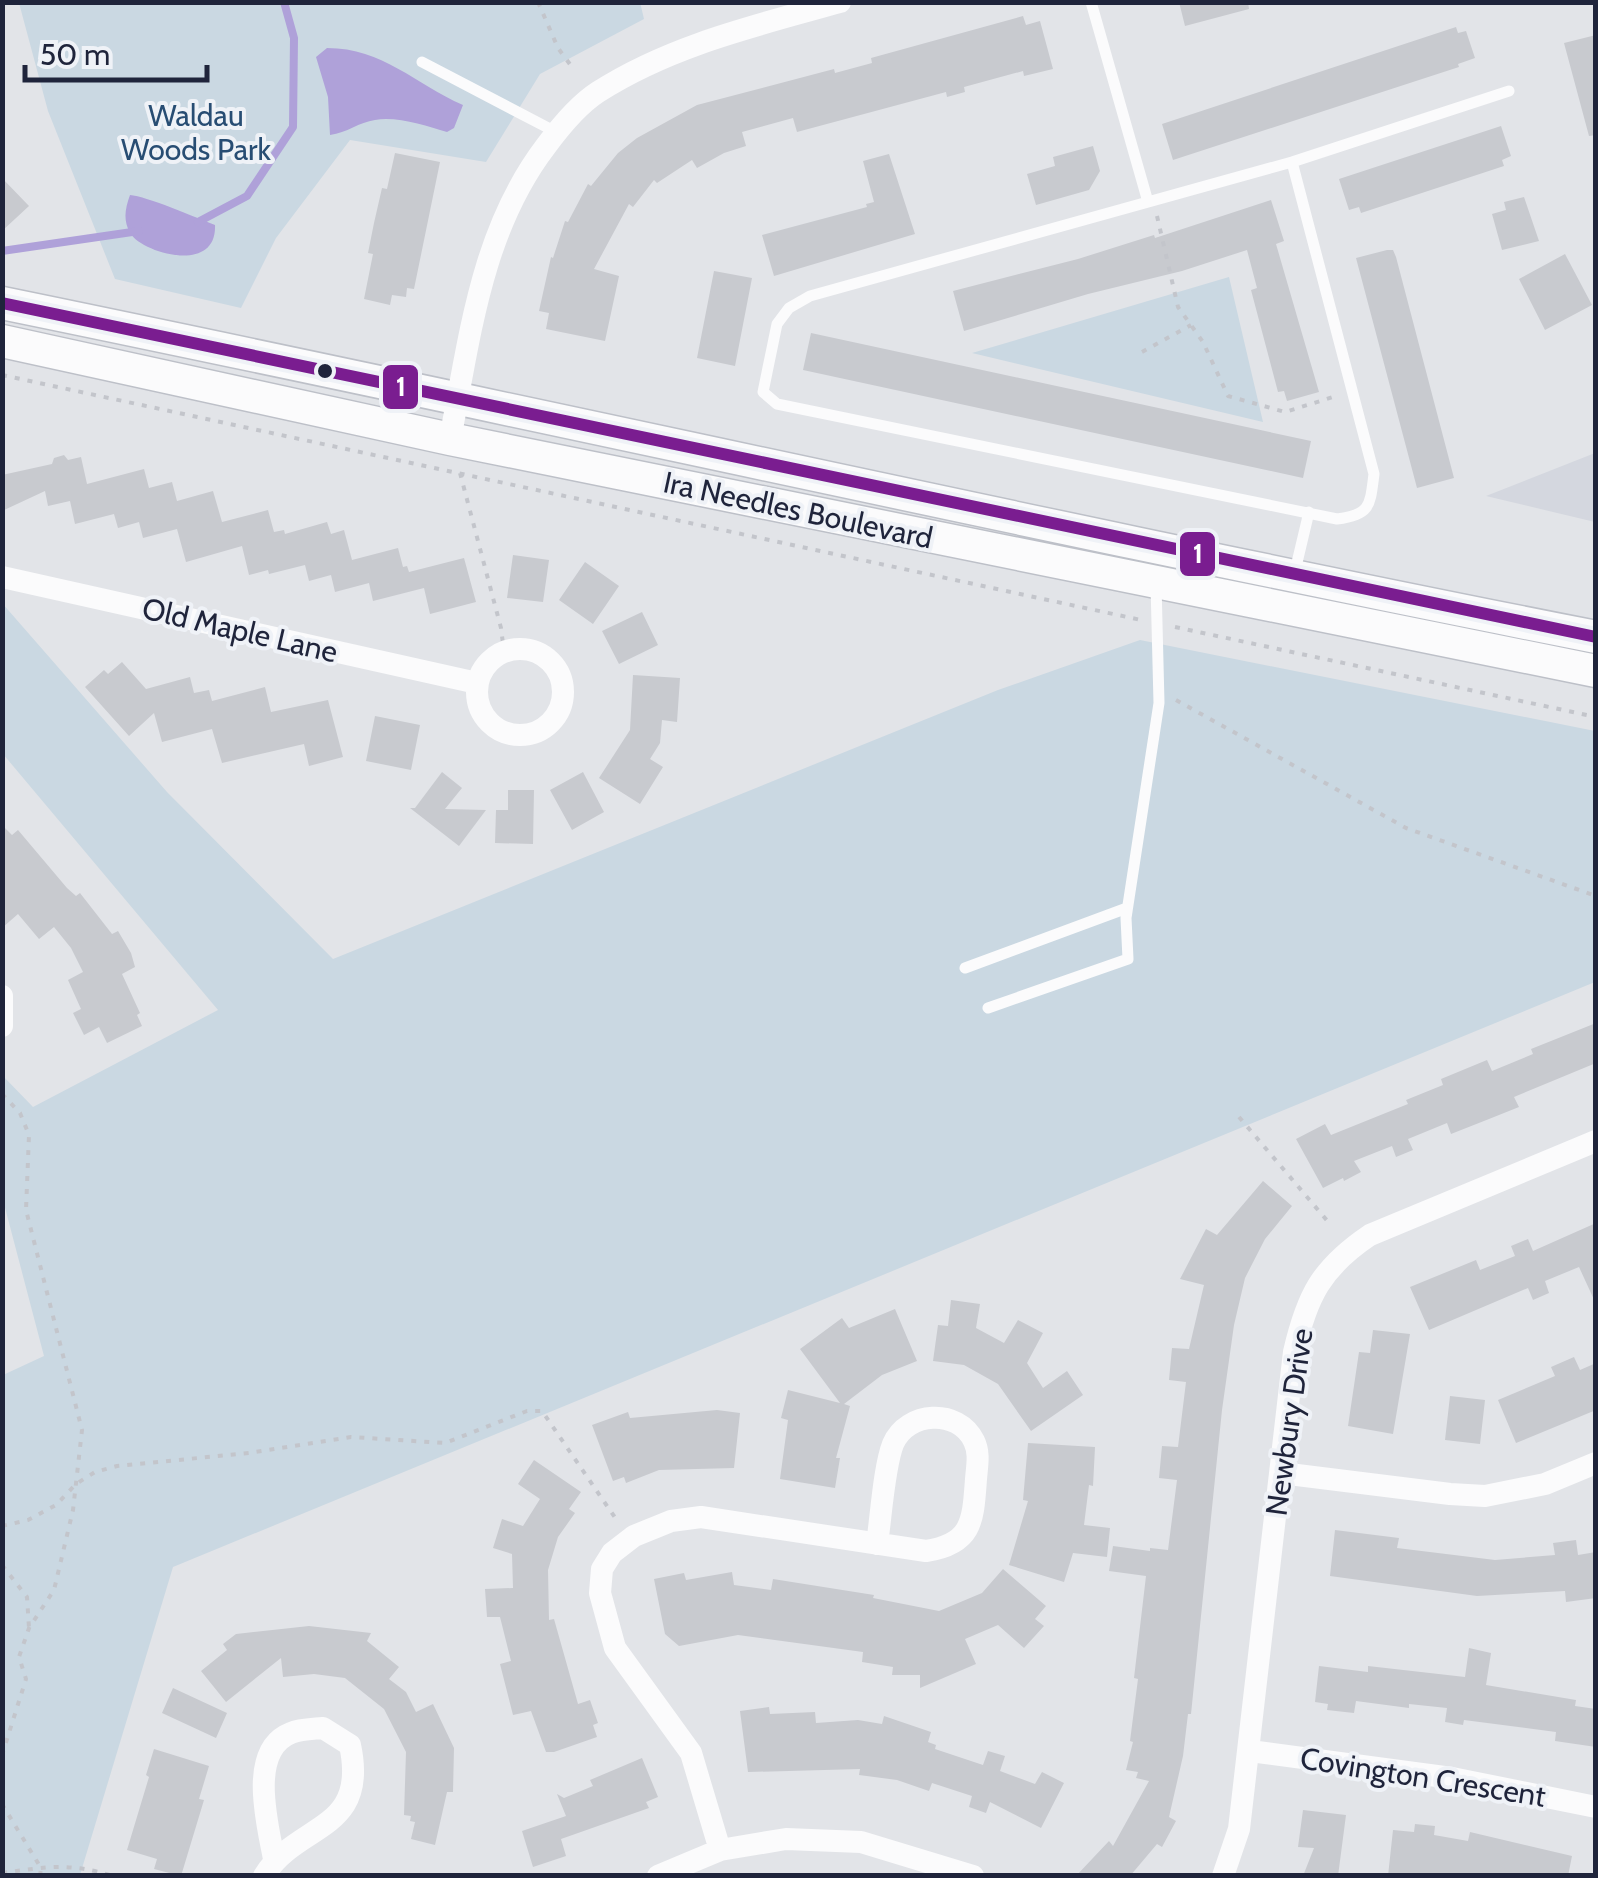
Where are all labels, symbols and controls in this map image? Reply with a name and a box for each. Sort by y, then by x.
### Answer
scale bar [25,20,208,82]
text: 50 m [40,36,110,73]
park label: Waldau Woods Park [121,97,272,168]
unlabelled marker [315,361,335,381]
line badge: 1 [381,363,420,411]
text: 1 [396,369,406,403]
street label: Ira Needles Boulevard [660,463,936,557]
line badge: 1 [1178,530,1217,578]
text: 1 [1193,536,1203,570]
street label: Old Maple Lane [139,590,341,670]
street label: Newbury Drive [1258,1326,1320,1518]
street label: Covington Crescent [1298,1739,1548,1815]

